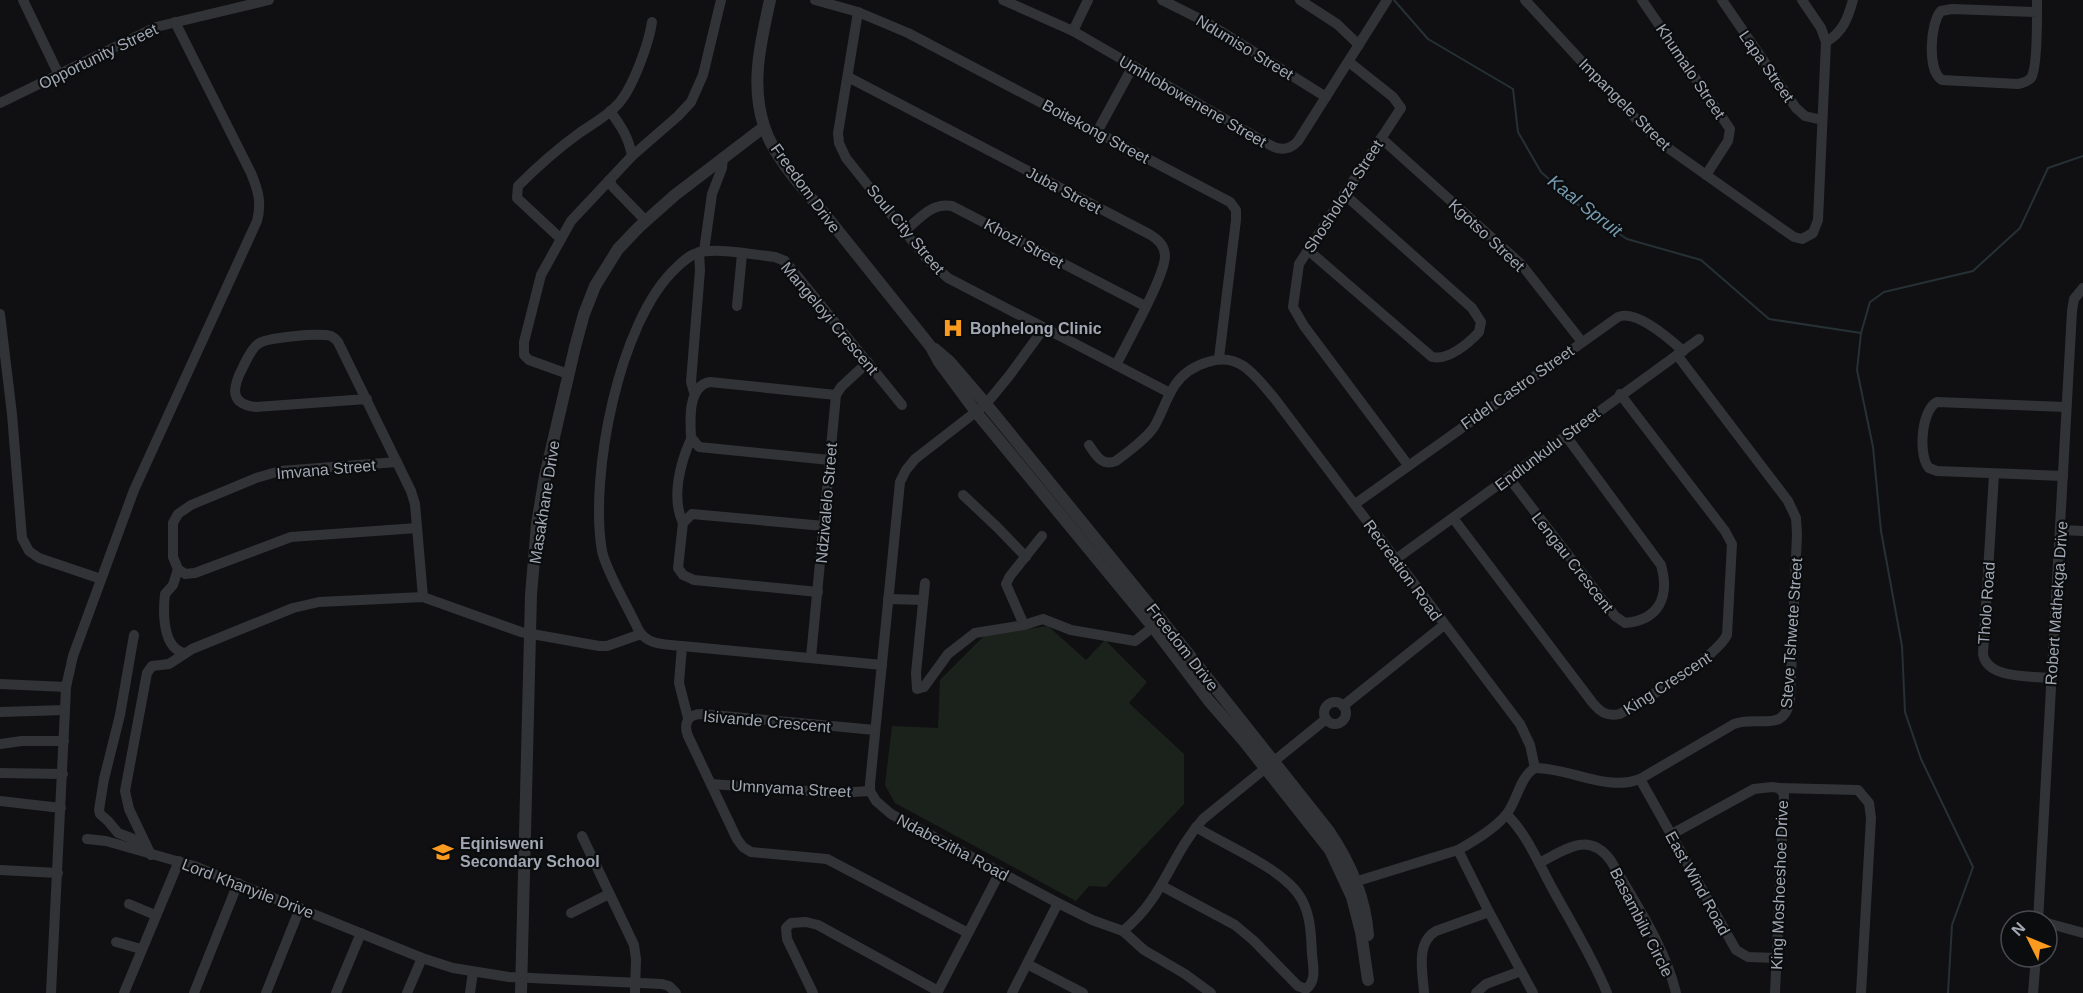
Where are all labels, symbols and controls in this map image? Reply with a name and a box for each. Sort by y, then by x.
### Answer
street label: Ndumiso Street [1193,12,1297,83]
street label: Opportunity Street [36,20,161,93]
street label: Khumalo Street [1653,21,1729,122]
street label: Lapa Street [1736,28,1798,105]
street label: Umhlobowenene Street [1116,52,1270,151]
street label: Impangele Street [1576,55,1674,154]
street label: Boitekong Street [1040,96,1152,167]
street label: Shosholoza Street [1301,136,1386,256]
street label: Freedom Drive [768,140,844,236]
street label: Juba Street [1024,164,1104,217]
water label: Kaal Spruit [1544,171,1627,242]
street label: Soul City Street [863,181,948,278]
street label: Kgotso Street [1445,196,1528,275]
street label: Khozi Street [981,215,1067,272]
street label: Mangeloyi Crescent [778,259,882,378]
hospital icon: Bophelong Clinic [941,316,965,340]
place label: Bophelong Clinic [970,320,1102,337]
street label: Fidel Castro Street [1458,342,1577,433]
street label: Endlunkulu Street [1492,404,1603,494]
street label: Masakhane Drive [526,439,563,565]
street label: Ndzivalelo Street [813,442,840,564]
street label: Imvana Street [276,457,377,482]
street label: Lengau Crescent [1528,509,1617,616]
street label: Recreation Road [1360,517,1445,624]
street label: Robert Mathekga Drive [2042,520,2071,686]
street label: Steve Tshwete Street [1778,557,1805,709]
street label: Tholo Road [1975,561,1998,645]
street label: Freedom Drive [1143,600,1222,694]
street label: King Crescent [1620,649,1715,718]
street label: Isivande Crescent [702,707,832,736]
street label: Umnyama Street [731,777,852,800]
street label: King Moshoeshoe Drive [1768,800,1791,970]
street label: Ndabezitha Road [894,811,1011,884]
street label: East Wind Road [1662,829,1733,938]
place label: Eqinisweni Secondary School [460,835,600,870]
school or university icon: Eqinisweni Secondary School [431,840,455,864]
street label: Lord Khanyile Drive [180,856,316,921]
street label: Basambilu Circle [1607,865,1676,980]
north arrow [1999,909,2059,969]
text: N [2008,919,2029,939]

